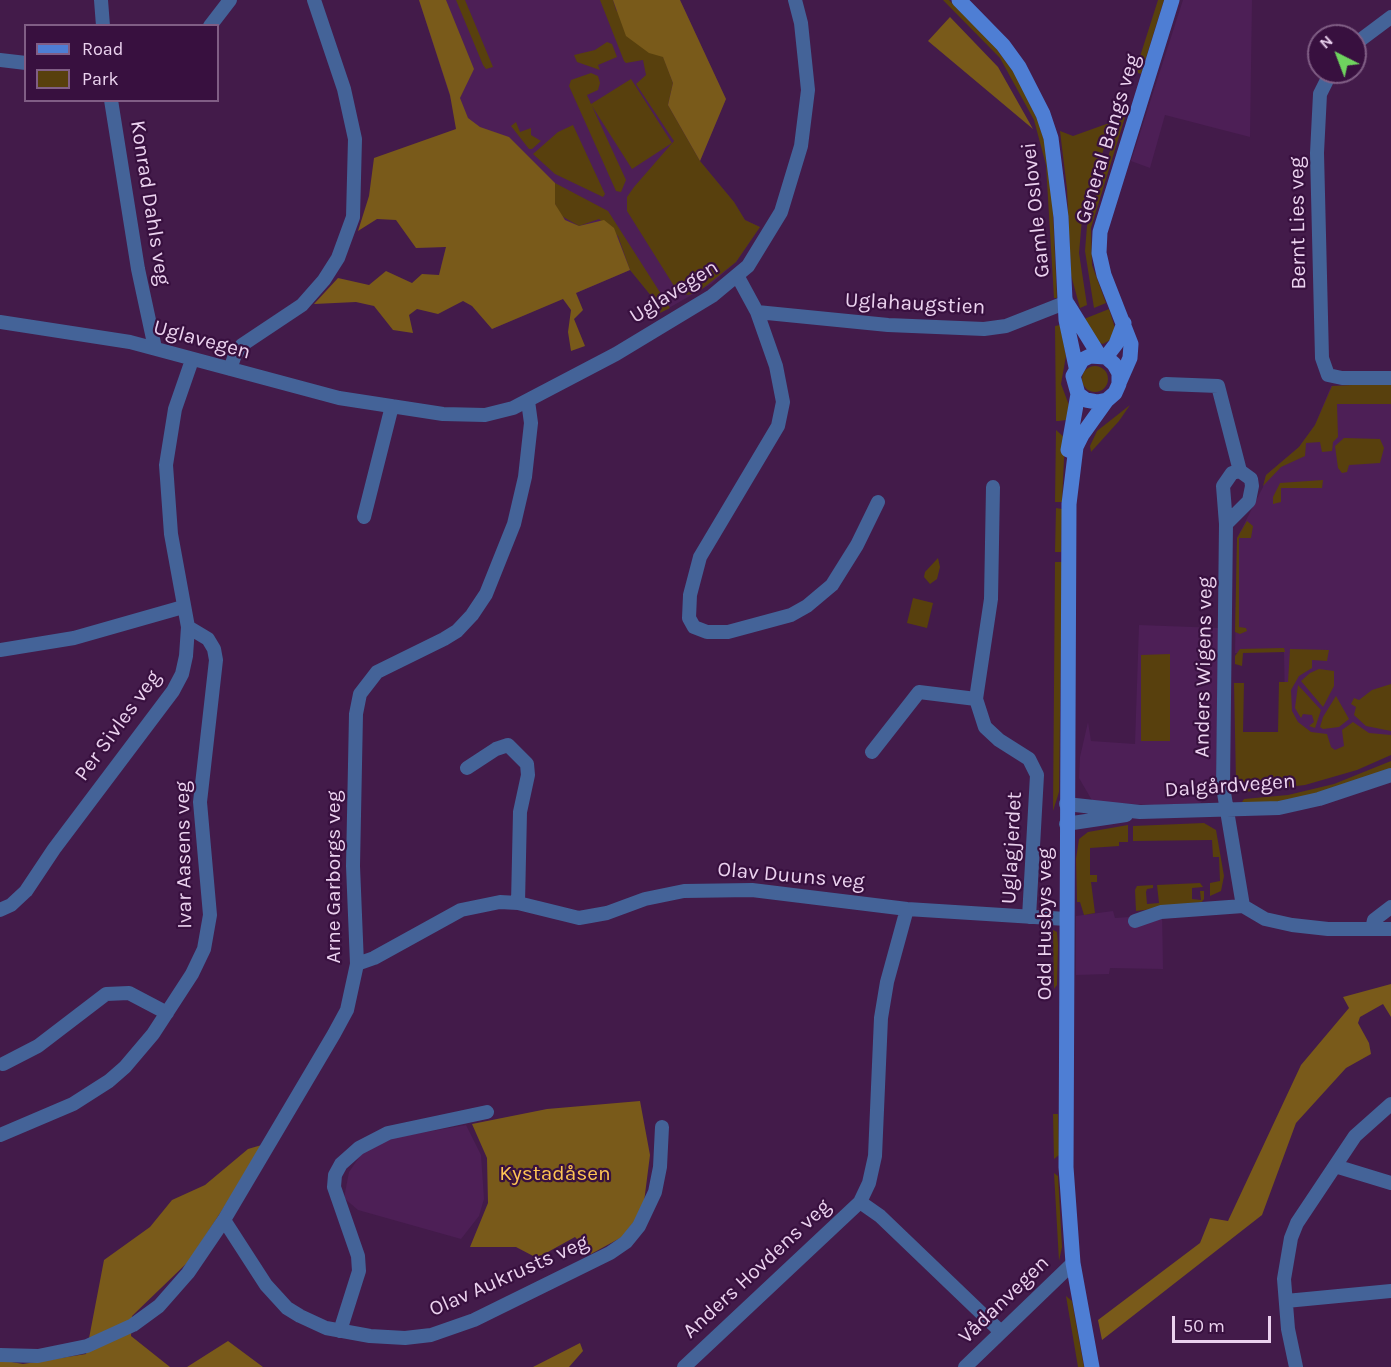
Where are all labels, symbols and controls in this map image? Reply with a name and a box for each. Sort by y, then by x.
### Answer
legend [24,24,219,102]
north arrow [1307,24,1367,84]
text: N [1315,31,1337,53]
text: Road [82,38,123,60]
street label: General Bangs veg [1070,51,1146,227]
text: Park [82,68,119,90]
street label: Konrad Dahls veg [125,119,175,287]
street label: Gamle Oslovei [1016,141,1056,279]
street label: Bernt Lies veg [1284,156,1312,290]
street label: Uglavegen [625,255,723,329]
street label: Uglahaugstien [844,288,986,320]
street label: Uglavegen [151,315,253,365]
street label: Anders Wigens veg [1190,576,1218,758]
street label: Per Sivles veg [69,666,167,786]
street label: Dalgårdvegen [1164,769,1296,803]
street label: Ivar Aasens veg [170,781,198,929]
street label: Arne Garborgs veg [321,790,347,964]
street label: Uglagjerdet [996,791,1028,905]
street label: Odd Husbys veg [1032,848,1058,1000]
street label: Olav Duuns veg [716,857,866,895]
park label: Kystadåsen [499,1161,611,1187]
street label: Anders Hovdens veg [678,1194,836,1344]
street label: Olav Aukrusts veg [425,1230,593,1322]
street label: Vådanvegen [954,1251,1054,1349]
scale bar [1175,1304,1274,1342]
text: 50 m [1183,1315,1225,1337]

